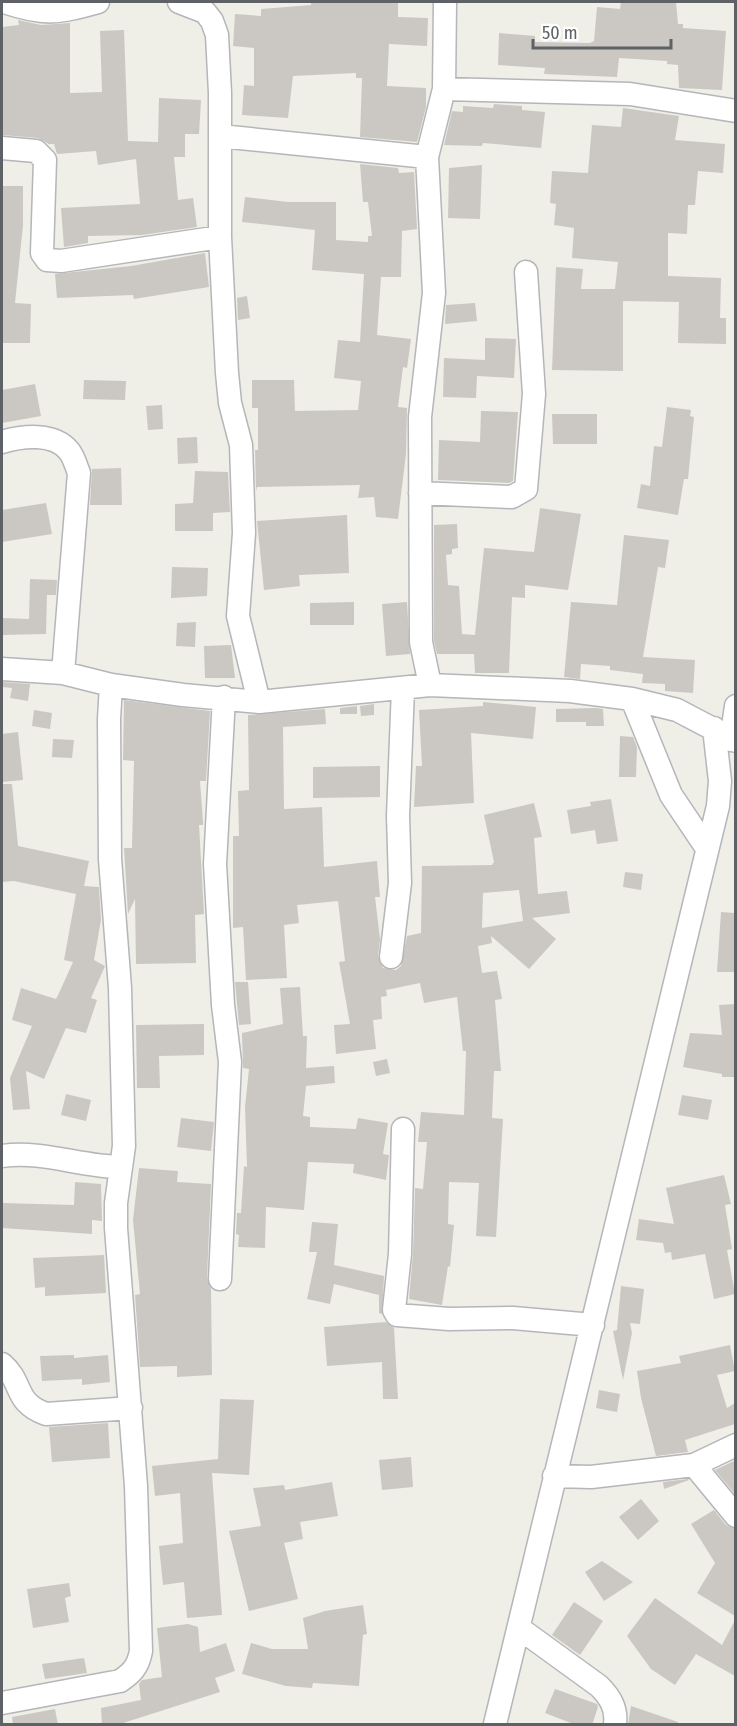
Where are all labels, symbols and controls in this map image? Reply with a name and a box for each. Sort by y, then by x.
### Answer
scale bar [533,12,671,50]
text: 50 m [542,22,578,44]

